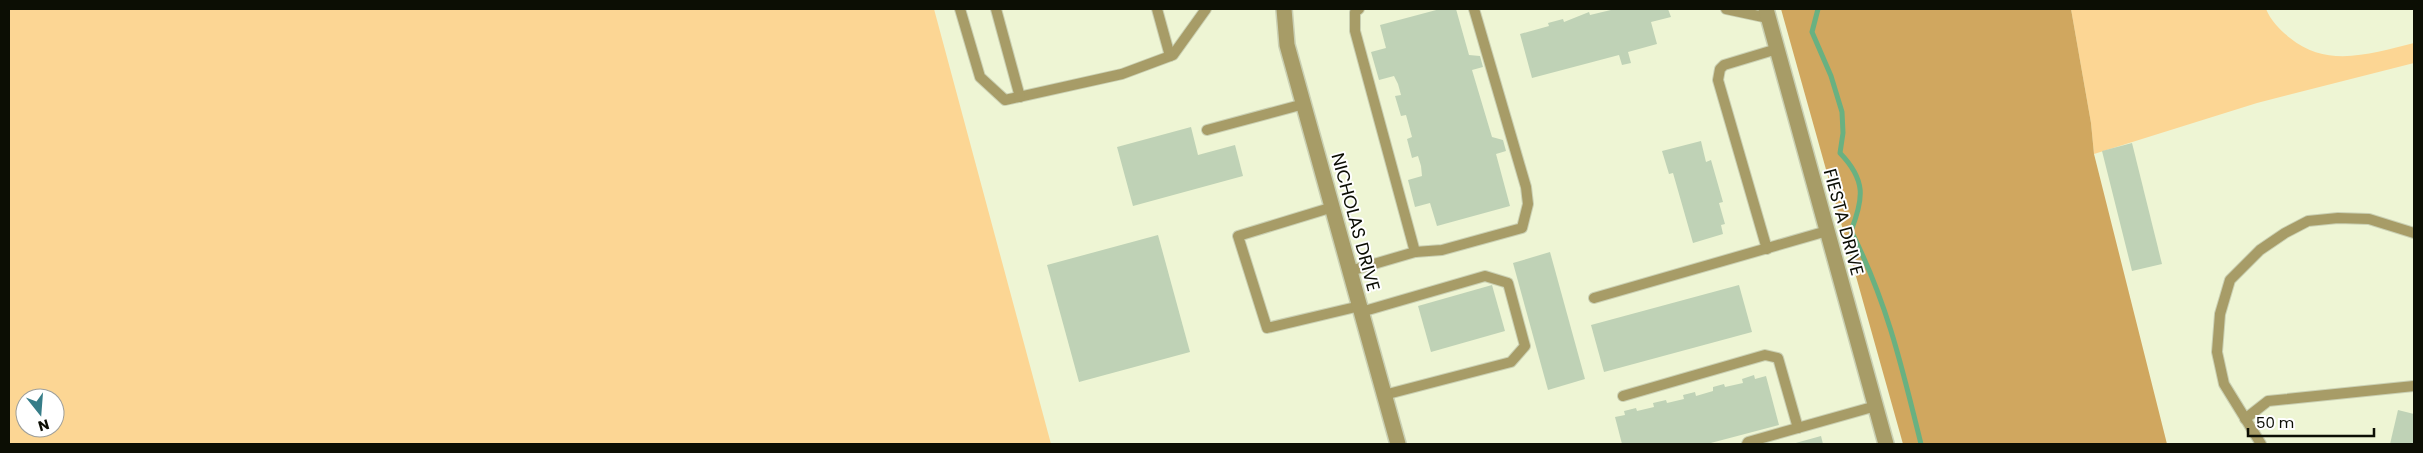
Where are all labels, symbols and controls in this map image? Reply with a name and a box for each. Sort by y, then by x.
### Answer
street label: NICHOLAS DRIVE [1326,150,1386,294]
street label: FIESTA DRIVE [1818,166,1870,278]
north arrow [15,388,65,438]
scale bar [2248,406,2374,438]
text: 50 m [2256,412,2294,433]
text: N [36,414,52,437]

